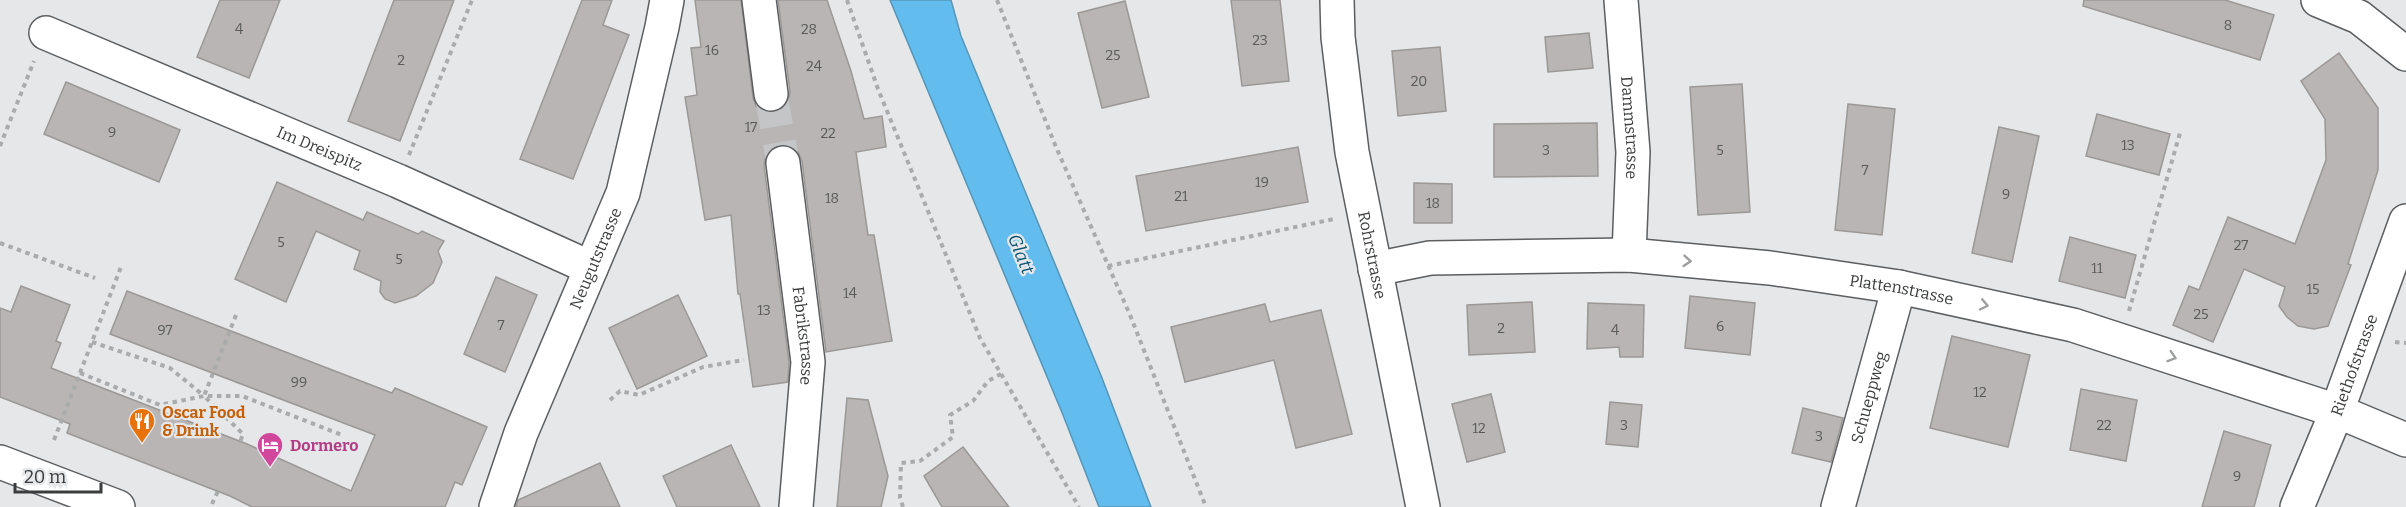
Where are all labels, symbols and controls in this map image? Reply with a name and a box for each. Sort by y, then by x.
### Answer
house number: 8 [2224,17,2232,34]
house number: 4 [235,21,243,38]
house number: 28 [801,21,817,38]
house number: 23 [1252,32,1268,49]
house number: 16 [705,42,719,59]
house number: 25 [1105,47,1121,64]
house number: 2 [397,52,405,69]
house number: 24 [806,58,822,75]
house number: 20 [1411,73,1427,90]
street label: Dammstrasse [1618,75,1643,180]
house number: 17 [745,119,757,136]
street label: Im Dreispitz [274,122,366,175]
house number: 9 [108,124,116,141]
house number: 22 [820,125,836,142]
house number: 13 [2121,137,2135,154]
house number: 3 [1542,142,1550,159]
house number: 5 [1716,142,1724,159]
house number: 7 [1861,162,1869,179]
house number: 19 [1255,174,1269,191]
house number: 9 [2002,186,2010,203]
house number: 21 [1174,188,1188,205]
house number: 18 [825,190,839,207]
house number: 18 [1426,195,1440,212]
street label: Neugutstrasse [565,205,625,312]
street label: Rohrstrasse [1355,210,1391,301]
water label: Glatt [1003,231,1039,278]
house number: 5 [277,234,285,251]
house number: 27 [2234,237,2248,254]
house number: 5 [395,251,403,268]
one-way arrow [1683,254,1692,267]
house number: 11 [2091,260,2103,277]
street label: Plattenstrasse [1848,270,1955,308]
house number: 15 [2306,281,2320,298]
street label: Fabrikstrasse [789,285,818,386]
house number: 14 [843,285,857,302]
one-way arrow [1979,298,1989,311]
house number: 13 [757,302,771,319]
house number: 25 [2193,306,2209,323]
street label: Riethofstrasse [2327,311,2381,419]
house number: 7 [497,317,505,334]
house number: 6 [1716,318,1724,335]
house number: 2 [1497,320,1505,337]
house number: 97 [157,322,173,339]
house number: 4 [1611,322,1619,339]
street label: Schueppweg [1847,349,1890,445]
one-way arrow [2166,350,2177,362]
house number: 99 [291,374,307,391]
house number: 12 [1973,384,1987,401]
place label: Oscar Food & Drink [162,403,246,440]
restaurant icon: Oscar Food & Drink [127,406,157,444]
house number: 3 [1620,417,1628,434]
house number: 22 [2096,417,2112,434]
house number: 12 [1472,420,1486,437]
house number: 3 [1815,428,1823,445]
hotel icon: Dormero [255,430,285,468]
place label: Dormero [290,436,359,455]
scale bar [15,456,100,494]
text: 20 m [24,466,66,488]
house number: 9 [2233,468,2241,485]

